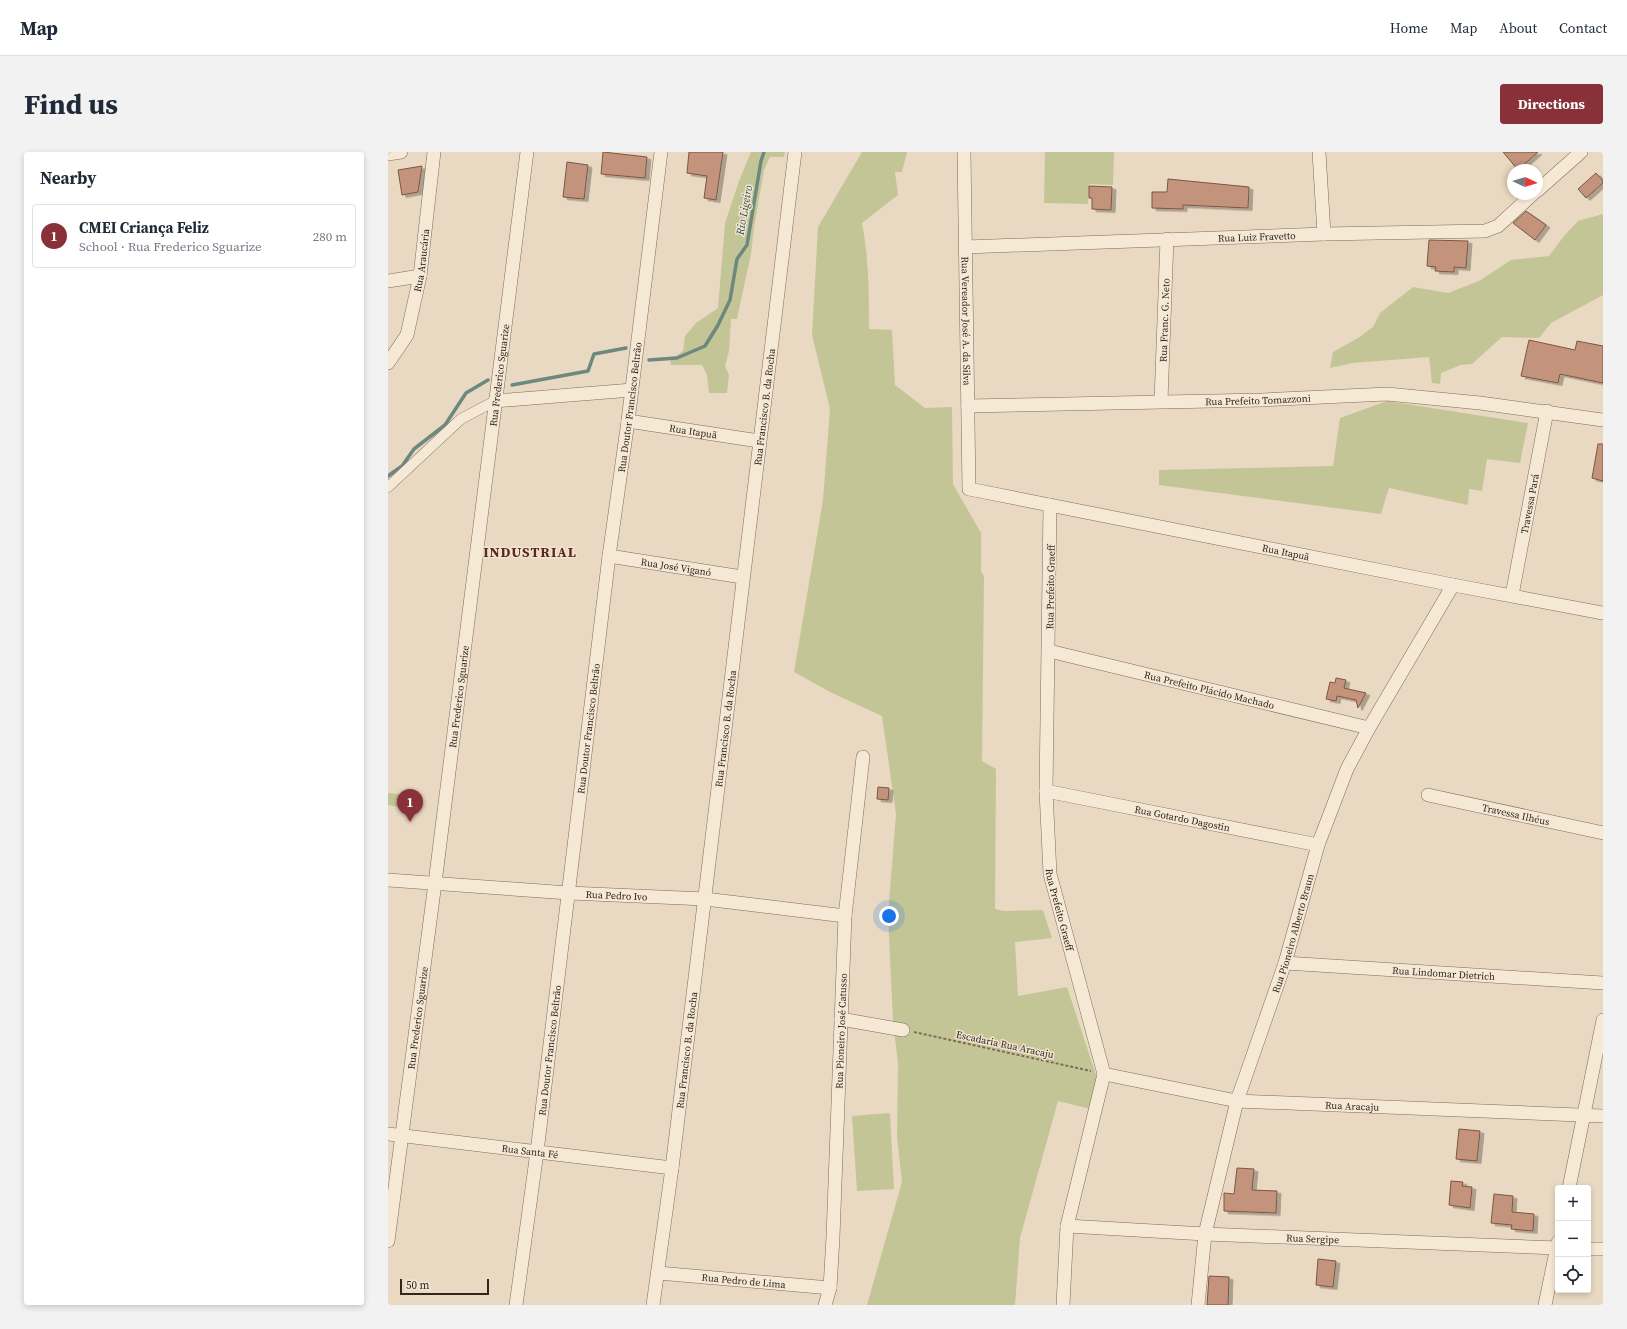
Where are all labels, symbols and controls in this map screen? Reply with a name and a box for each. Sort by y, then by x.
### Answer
text: Map [20,15,58,41]
text: Home [1390,18,1428,38]
text: Map [1450,18,1477,38]
text: About [1499,18,1537,38]
text: Contact [1559,18,1607,38]
button: Directions [1500,84,1603,124]
text: Find us [24,85,118,123]
north arrow [1507,164,1543,200]
text: Nearby [40,166,96,190]
water label: Rio Ligeiro [733,183,756,237]
text: CMEI Criança Feliz [79,217,209,238]
street label: Rua Araucária [411,227,432,293]
text: 1 [50,228,58,245]
text: 280 m [313,228,347,245]
street label: Rua Luiz Fravetto [1218,229,1296,245]
text: School · Rua Frederico Sguarize [79,238,262,255]
street label: Rua Vereador José A. da Silva [959,256,973,387]
street label: Rua Franc. G. Neto [1156,277,1173,362]
street label: Rua Frederico Sguarize [487,323,512,427]
street label: Rua Doutor Francisco Beltrão [615,341,645,473]
street label: Rua Francisco B. da Rocha [751,347,778,466]
street label: Rua Prefeito Tomazzoni [1205,392,1311,408]
street label: Rua Itapuã [668,421,719,442]
street label: Travessa Pará [1518,472,1542,535]
street label: Rua Itapuã [1261,541,1311,564]
district label: INDUSTRIAL [483,542,577,562]
street label: Rua Prefeito Graeff [1043,543,1058,629]
street label: Rua José Viganó [640,555,713,579]
street label: Rua Frederico Sguarize [446,645,472,749]
street label: Rua Doutor Francisco Beltrão [574,662,603,795]
street label: Rua Prefeito Plácido Machado [1143,668,1276,712]
street label: Rua Francisco B. da Rocha [712,669,739,788]
pin: 1 [397,789,423,822]
street label: Travessa Ilhéus [1481,801,1551,828]
street label: Rua Gotardo Dagostin [1133,803,1231,834]
street label: Rua Prefeito Graeff [1043,868,1077,954]
street label: Rua Pioneiro Alberto Braun [1269,872,1317,995]
street label: Rua Pedro Ivo [585,888,648,903]
your location [879,906,899,926]
street label: Rua Lindomar Dietrich [1392,964,1495,983]
street label: Rua Frederico Sguarize [405,966,431,1070]
street label: Rua Pioneiro José Catusso [833,972,850,1089]
street label: Rua Doutor Francisco Beltrão [535,984,564,1116]
street label: Rua Francisco B. da Rocha [673,990,700,1109]
street label: Escadaria Rua Aracaju [955,1028,1055,1061]
street label: Rua Aracaju [1325,1099,1380,1114]
street label: Rua Santa Fé [501,1142,559,1161]
map controls [1555,1185,1591,1293]
button: + [1555,1185,1591,1221]
button: − [1555,1221,1591,1257]
street label: Rua Sergipe [1286,1231,1339,1246]
button: locate [1555,1257,1591,1293]
street label: Rua Pedro de Lima [701,1271,787,1291]
scale bar [400,1277,489,1296]
text: 50 m [406,1278,429,1293]

